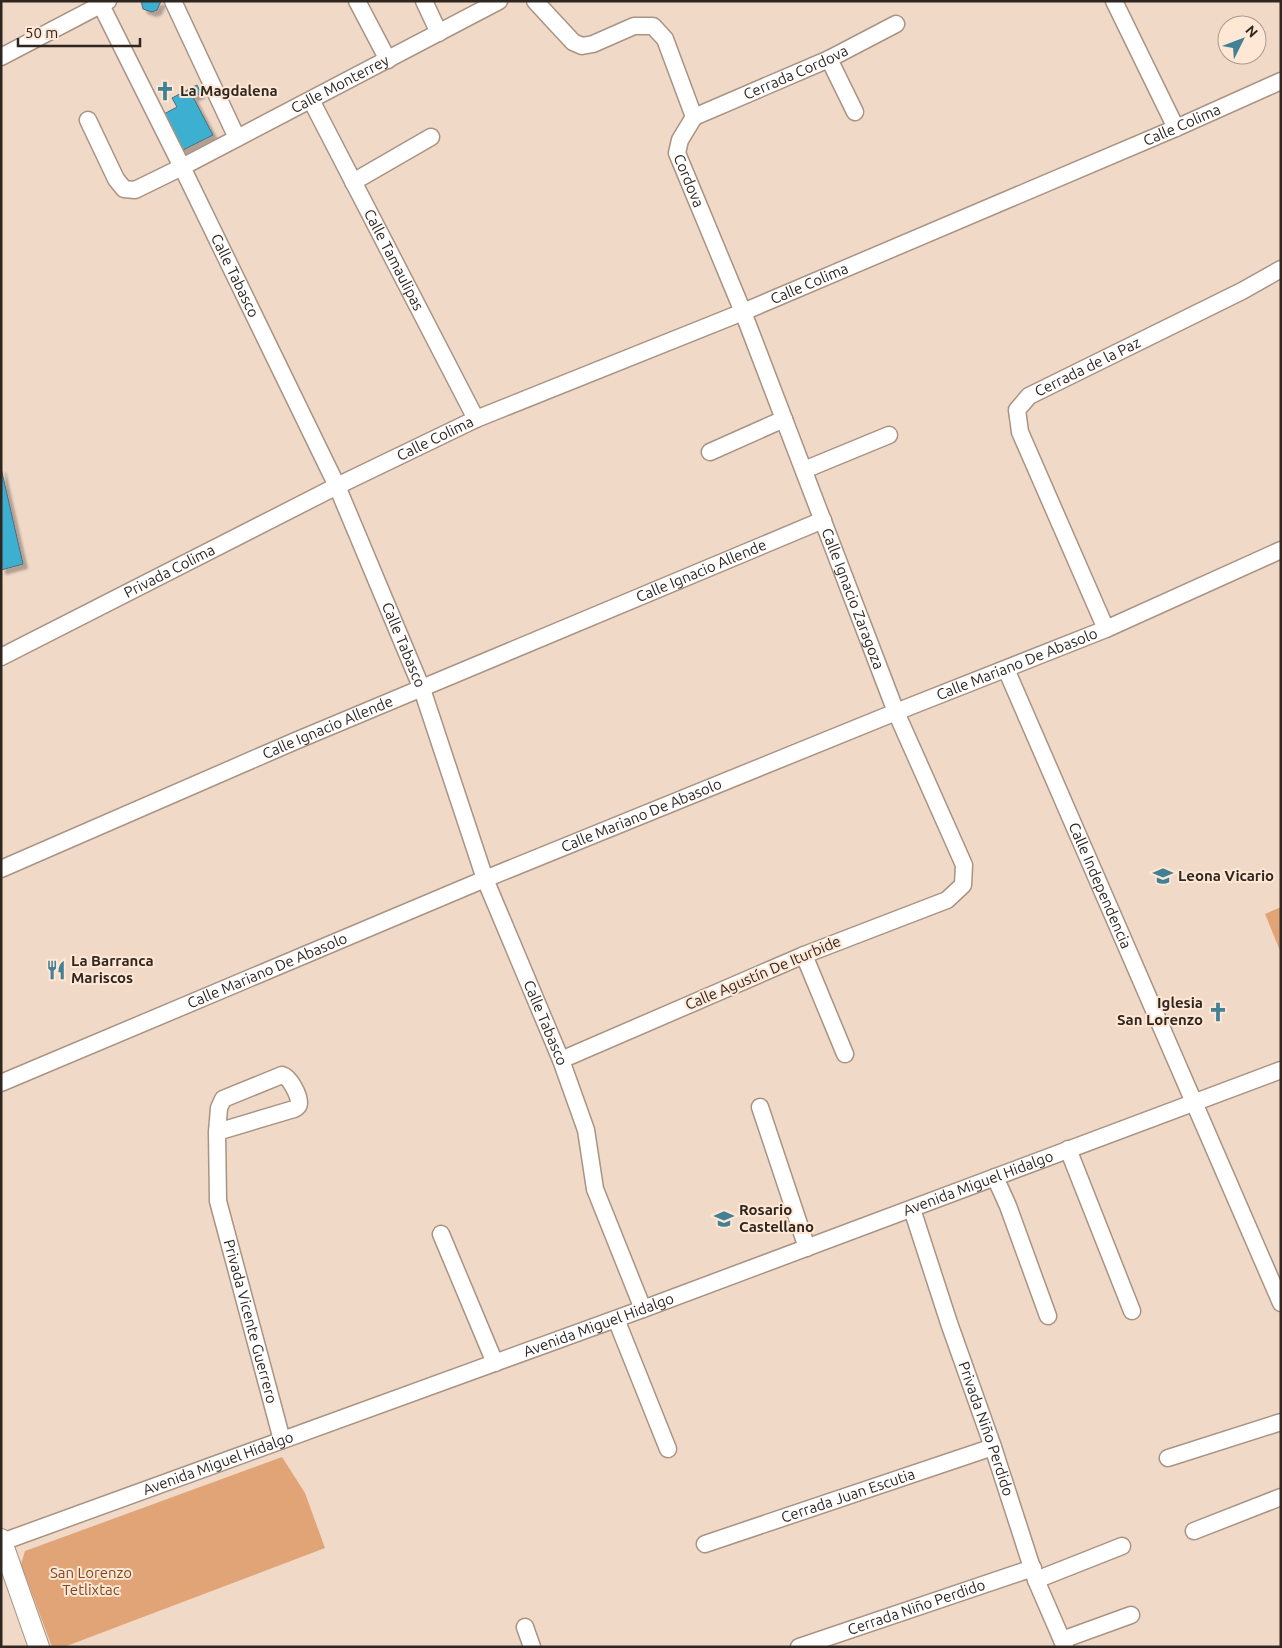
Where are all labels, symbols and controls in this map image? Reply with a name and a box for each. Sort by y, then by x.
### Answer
scale bar [18,15,140,47]
north arrow [1217,15,1267,65]
text: N [1242,22,1261,41]
text: 50 m [25,24,58,41]
street label: Cerrada Cordova [741,42,851,103]
street label: Calle Monterrey [288,51,392,116]
church icon: La Magdalena [154,80,176,102]
place label: La Magdalena [180,82,278,99]
street label: Calle Colima [1140,100,1223,149]
street label: Cordova [670,151,708,210]
street label: Calle Tamaulipas [361,206,427,313]
street label: Calle Tabasco [208,231,263,320]
street label: Calle Colima [768,259,851,307]
street label: Cerrada de la Paz [1032,333,1143,400]
street label: Calle Colima [394,413,476,464]
street label: Calle Ignacio Zaragoza [818,526,888,671]
street label: Calle Ignacio Allende [633,536,769,605]
street label: Privada Colima [121,541,217,601]
street label: Calle Tabasco [379,600,429,690]
street label: Calle Mariano De Abasolo [934,624,1100,703]
street label: Calle Ignacio Allende [260,692,395,762]
street label: Calle Mariano De Abasolo [558,775,724,855]
street label: Calle Independencia [1066,820,1135,951]
school or university icon: Leona Vicario [1152,865,1174,887]
place label: Leona Vicario [1178,867,1274,884]
street label: Calle Mariano De Abasolo [185,929,350,1011]
street label: Calle Agustín De Iturbide [683,932,843,1013]
place label: La Barranca Mariscos [71,952,154,986]
restaurant icon: La Barranca Mariscos [45,959,67,981]
street label: Calle Tabasco [520,977,571,1067]
place label: Iglesia San Lorenzo [1117,994,1203,1028]
church icon: Iglesia San Lorenzo [1207,1001,1229,1023]
street label: Avenida Miguel Hidalgo [901,1147,1055,1219]
place label: Rosario Castellano [739,1201,814,1235]
school or university icon: Rosario Castellano [713,1208,735,1230]
street label: Privada Vicente Guerrero [221,1237,281,1405]
street label: Avenida Miguel Hidalgo [521,1289,676,1360]
street label: Privada Niño Perdido [955,1359,1017,1498]
street label: Avenida Miguel Hidalgo [140,1428,296,1498]
street label: Cerrada Juan Escutia [779,1465,917,1526]
park label: San Lorenzo Tetlixtac [50,1564,132,1598]
street label: Cerrada Niño Perdido [845,1576,987,1638]

